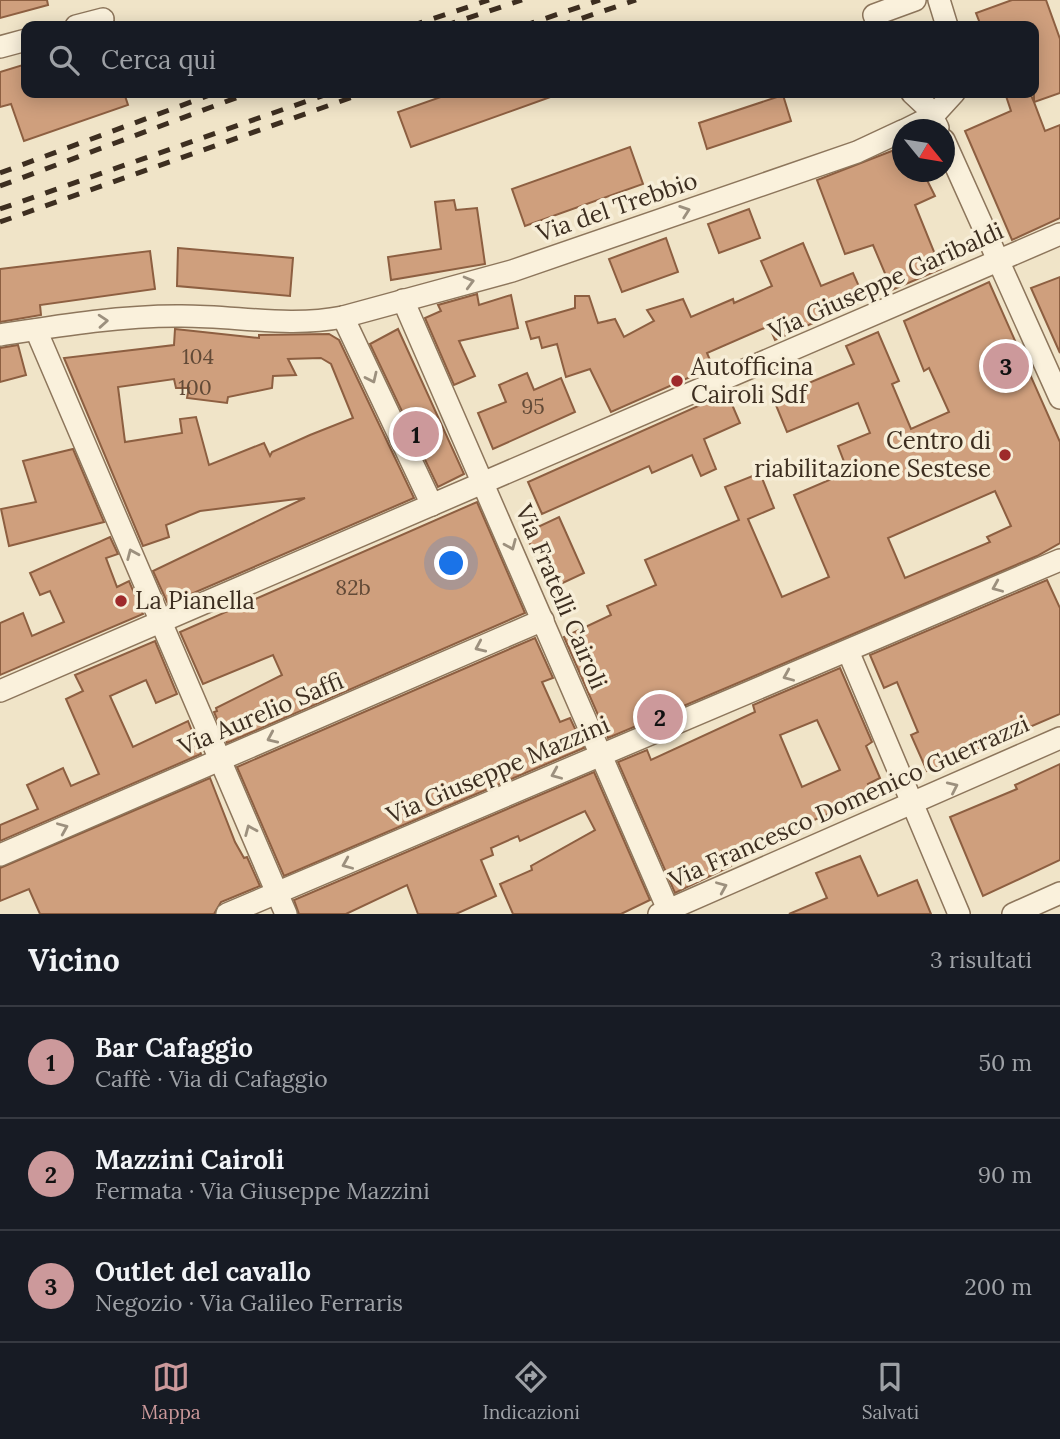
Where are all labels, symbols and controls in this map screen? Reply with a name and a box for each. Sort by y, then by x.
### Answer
search box [21,21,1039,98]
icon: search [45,41,83,79]
text: Cerca qui [101,43,216,76]
north arrow [892,119,955,182]
street label: Via del Trebbio [531,165,701,249]
one-way arrow [679,205,691,220]
street label: Via Giuseppe Garibaldi [763,215,1008,347]
one-way arrow [463,276,475,291]
one-way arrow [98,314,109,329]
pin: 3 [983,340,1029,392]
house number: 104 [182,343,214,370]
place label: Autofficina Cairoli Sdf [690,351,813,410]
one-way arrow [364,371,378,383]
marker: Autofficina Cairoli Sdf [669,373,685,389]
house number: 100 [178,374,212,401]
house number: 95 [521,393,545,420]
pin: 1 [393,408,439,460]
place label: Centro di riabilitazione Sestese [754,425,991,484]
marker: Centro di riabilitazione Sestese [997,447,1013,463]
street label: Via Fratelli Cairoli [508,499,614,694]
one-way arrow [503,538,517,550]
your location [434,546,468,580]
one-way arrow [126,548,140,561]
house number: 82b [335,574,371,601]
one-way arrow [992,579,1005,593]
place label: La Pianella [135,585,255,616]
marker: La Pianella [113,593,129,609]
one-way arrow [475,639,487,653]
street label: Via Aurelio Saffi [173,665,348,763]
one-way arrow [783,668,795,682]
pin: 2 [637,691,683,743]
street label: Via Francesco Domenico Guerrazzi [663,708,1034,896]
street label: Via Giuseppe Mazzini [381,709,614,831]
one-way arrow [266,730,279,744]
one-way arrow [551,766,563,780]
one-way arrow [946,781,958,795]
one-way arrow [55,822,68,836]
one-way arrow [244,825,258,838]
one-way arrow [341,855,353,869]
one-way arrow [714,881,727,895]
text: Vicino [28,941,120,979]
text: 3 risultati [930,945,1032,974]
text: Bar Cafaggio [95,1031,253,1064]
text: 1 [46,1048,56,1077]
text: 50 m [979,1048,1032,1077]
text: Caffè · Via di Cafaggio [95,1064,328,1093]
text: Mazzini Cairoli [95,1143,284,1176]
text: 2 [45,1160,57,1189]
text: 90 m [978,1160,1032,1189]
text: Fermata · Via Giuseppe Mazzini [95,1176,430,1205]
text: Outlet del cavallo [95,1255,311,1288]
text: 3 [45,1272,57,1301]
text: 200 m [964,1272,1032,1301]
text: Negozio · Via Galileo Ferraris [95,1288,403,1317]
tab: Mappa [141,1358,201,1424]
tab: Indicazioni [482,1358,580,1424]
tab: Salvati [862,1358,919,1424]

